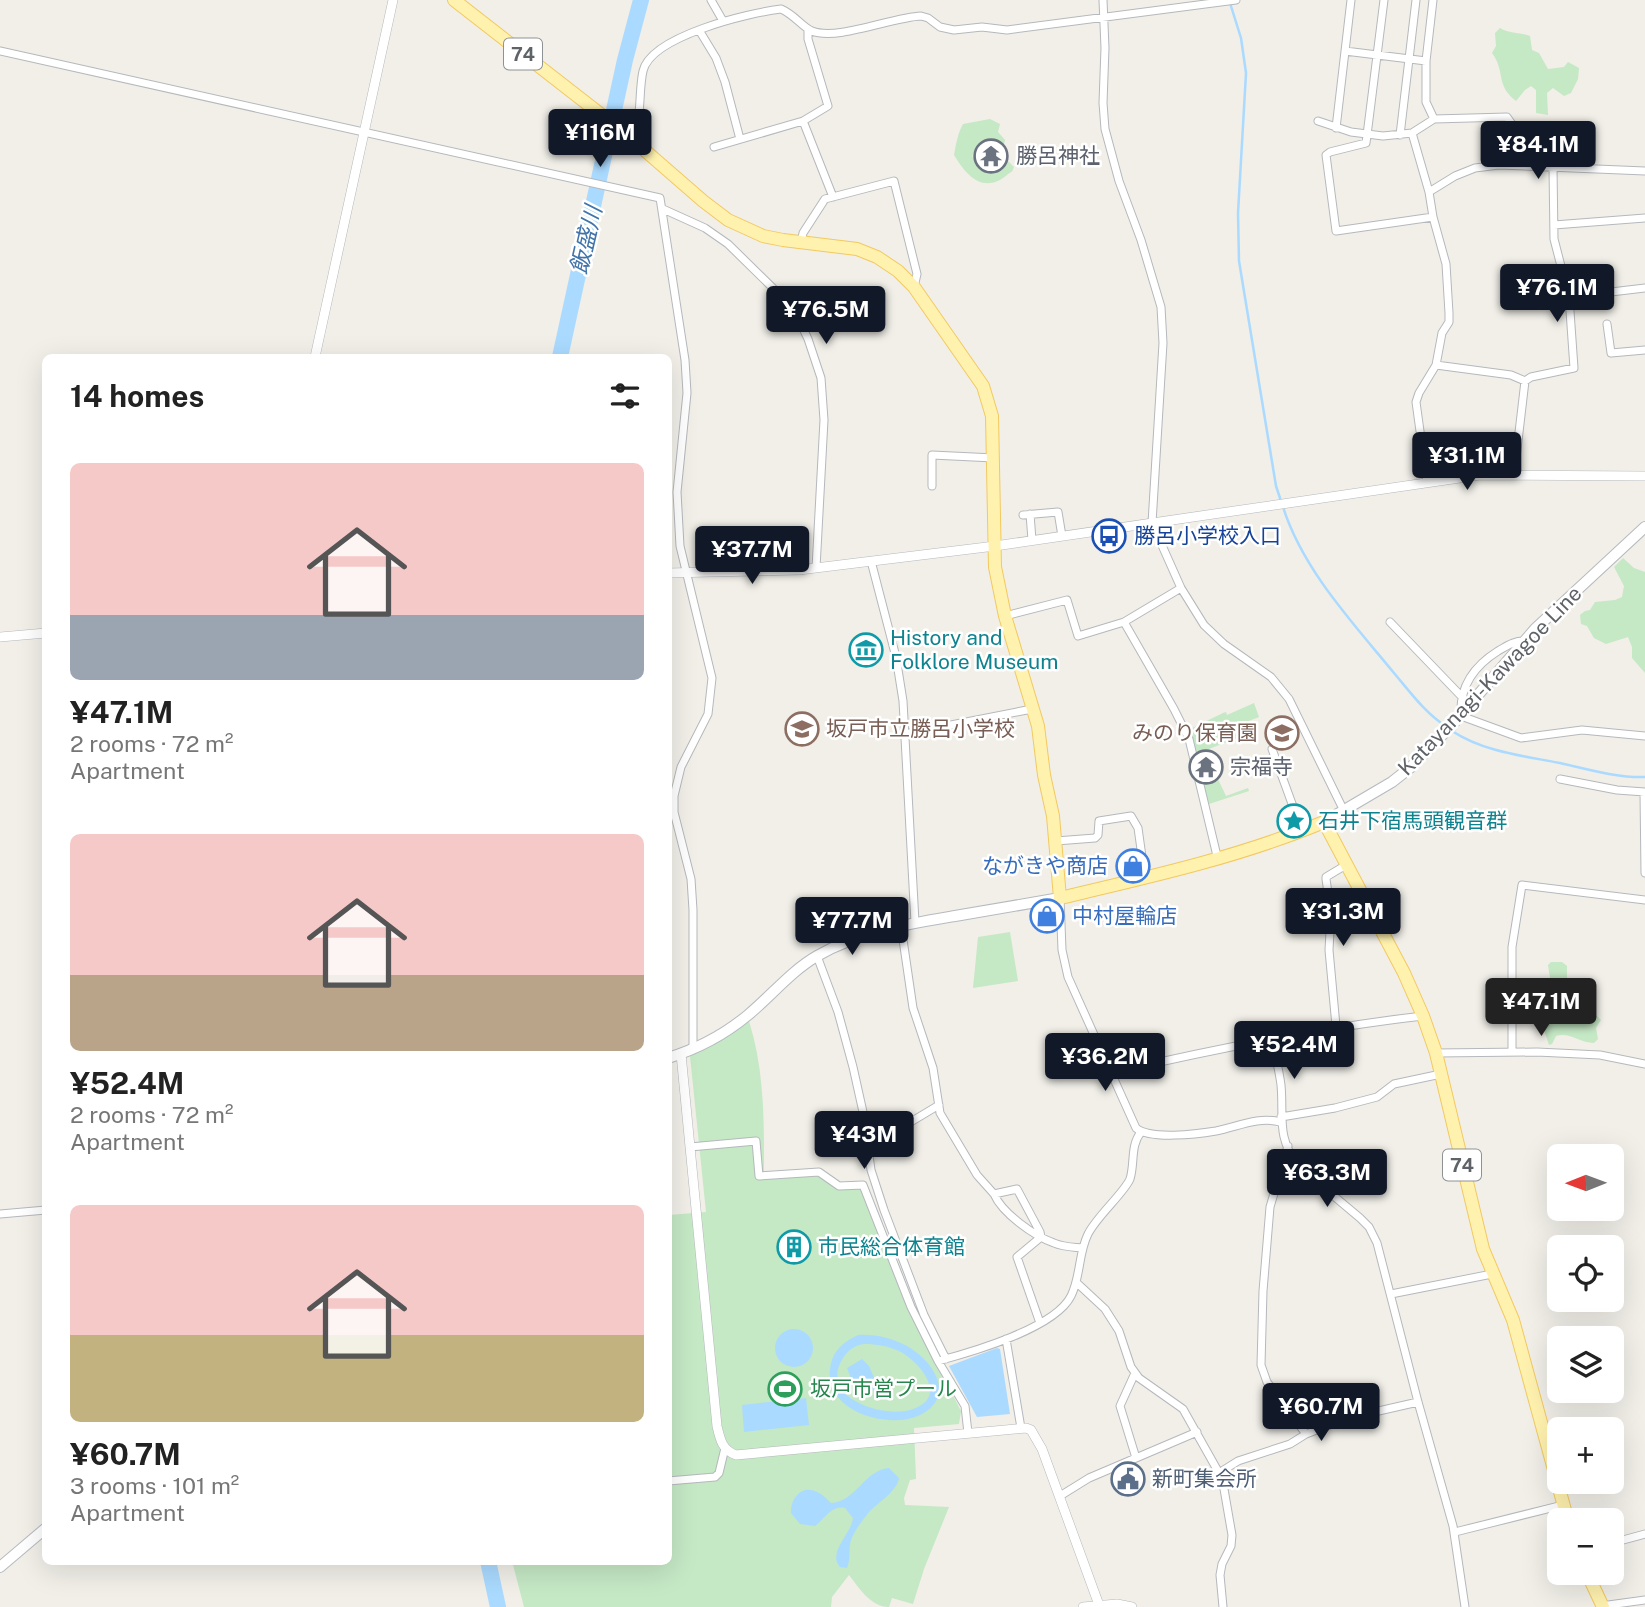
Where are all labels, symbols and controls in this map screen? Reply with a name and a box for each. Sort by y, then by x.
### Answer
road number: 74 [504,38,542,70]
pin: ¥116M [551,110,649,169]
text: ¥116M [564,118,636,145]
pin: ¥84.1M [1481,122,1595,181]
text: ¥84.1M [1497,130,1579,157]
temple icon: 勝呂神社 [972,137,1010,175]
place label: 勝呂神社 [1016,143,1100,168]
water label: 飯盛川 [565,200,607,277]
pin: ¥76.1M [1500,264,1614,324]
text: ¥76.1M [1516,273,1598,300]
pin: ¥76.5M [769,286,883,346]
text: ¥76.5M [782,295,870,322]
icon: filters [606,377,644,415]
text: 14 homes [70,378,204,414]
pin: ¥31.1M [1410,433,1524,492]
text: ¥31.1M [1428,441,1506,468]
icon: home [294,509,420,635]
bus stop icon: 勝呂小学校入口 [1090,517,1128,555]
place label: 勝呂小学校入口 [1134,523,1281,548]
pin: ¥37.7M [695,526,809,586]
text: ¥37.7M [711,535,793,562]
street label: Katayanagi-Kawagoe Line [1393,581,1587,780]
place label: History and Folklore Museum [890,625,1058,674]
museum icon: History and Folklore Museum [847,631,885,669]
text: ¥47.1M [70,694,173,730]
school or university icon: 坂戸市立勝呂小学校 [783,710,821,748]
school or university icon: みのり保育園 [1263,714,1301,752]
place label: 坂戸市立勝呂小学校 [826,716,1015,741]
place label: みのり保育園 [1132,720,1258,745]
text: 2 rooms · 72 m² [70,730,233,757]
temple icon: 宗福寺 [1187,748,1225,786]
place label: 宗福寺 [1230,754,1293,779]
text: Apartment [70,757,185,784]
place icon: 石井下宿馬頭観音群 [1275,802,1313,840]
place label: 石井下宿馬頭観音群 [1318,808,1507,833]
shop icon: ながきや商店 [1114,847,1152,885]
place label: ながきや商店 [982,853,1108,878]
icon: home [294,880,420,1006]
pin: ¥31.3M [1286,888,1400,948]
shop icon: 中村屋輪店 [1028,897,1066,935]
text: ¥31.3M [1302,897,1384,924]
pin: ¥77.7M [795,898,909,957]
place label: 中村屋輪店 [1072,903,1177,928]
text: ¥77.7M [811,906,893,933]
pin: ¥47.1M [1484,978,1598,1038]
text: ¥47.1M [1501,987,1581,1014]
pin: ¥52.4M [1237,1021,1351,1081]
text: ¥52.4M [1250,1030,1338,1057]
pin: ¥36.2M [1048,1034,1162,1093]
text: ¥36.2M [1061,1042,1149,1069]
text: ¥52.4M [70,1065,184,1101]
text: 2 rooms · 72 m² [70,1101,233,1128]
pin: ¥43M [823,1112,905,1171]
text: ¥43M [831,1120,897,1147]
text: Apartment [70,1128,185,1155]
north arrow [1547,1144,1624,1222]
map controls [1547,1144,1624,1585]
road number: 74 [1443,1149,1481,1180]
pin: ¥63.3M [1270,1150,1384,1209]
text: ¥63.3M [1283,1158,1371,1185]
building icon: 市民総合体育館 [775,1228,813,1266]
place label: 市民総合体育館 [818,1234,965,1259]
button: locate [1547,1235,1624,1312]
icon: home [294,1251,420,1377]
button: layers [1547,1326,1624,1403]
sports icon: 坂戸市営プール [766,1370,804,1408]
place label: 坂戸市営プール [810,1376,957,1401]
pin: ¥60.7M [1264,1384,1378,1443]
text: ¥60.7M [1279,1392,1363,1419]
button: + [1547,1417,1624,1494]
text: ¥60.7M [70,1436,181,1472]
public building icon: 新町集会所 [1109,1460,1147,1498]
place label: 新町集会所 [1152,1466,1257,1491]
text: 3 rooms · 101 m² [70,1472,239,1499]
text: Apartment [70,1499,185,1526]
button: − [1547,1508,1624,1585]

